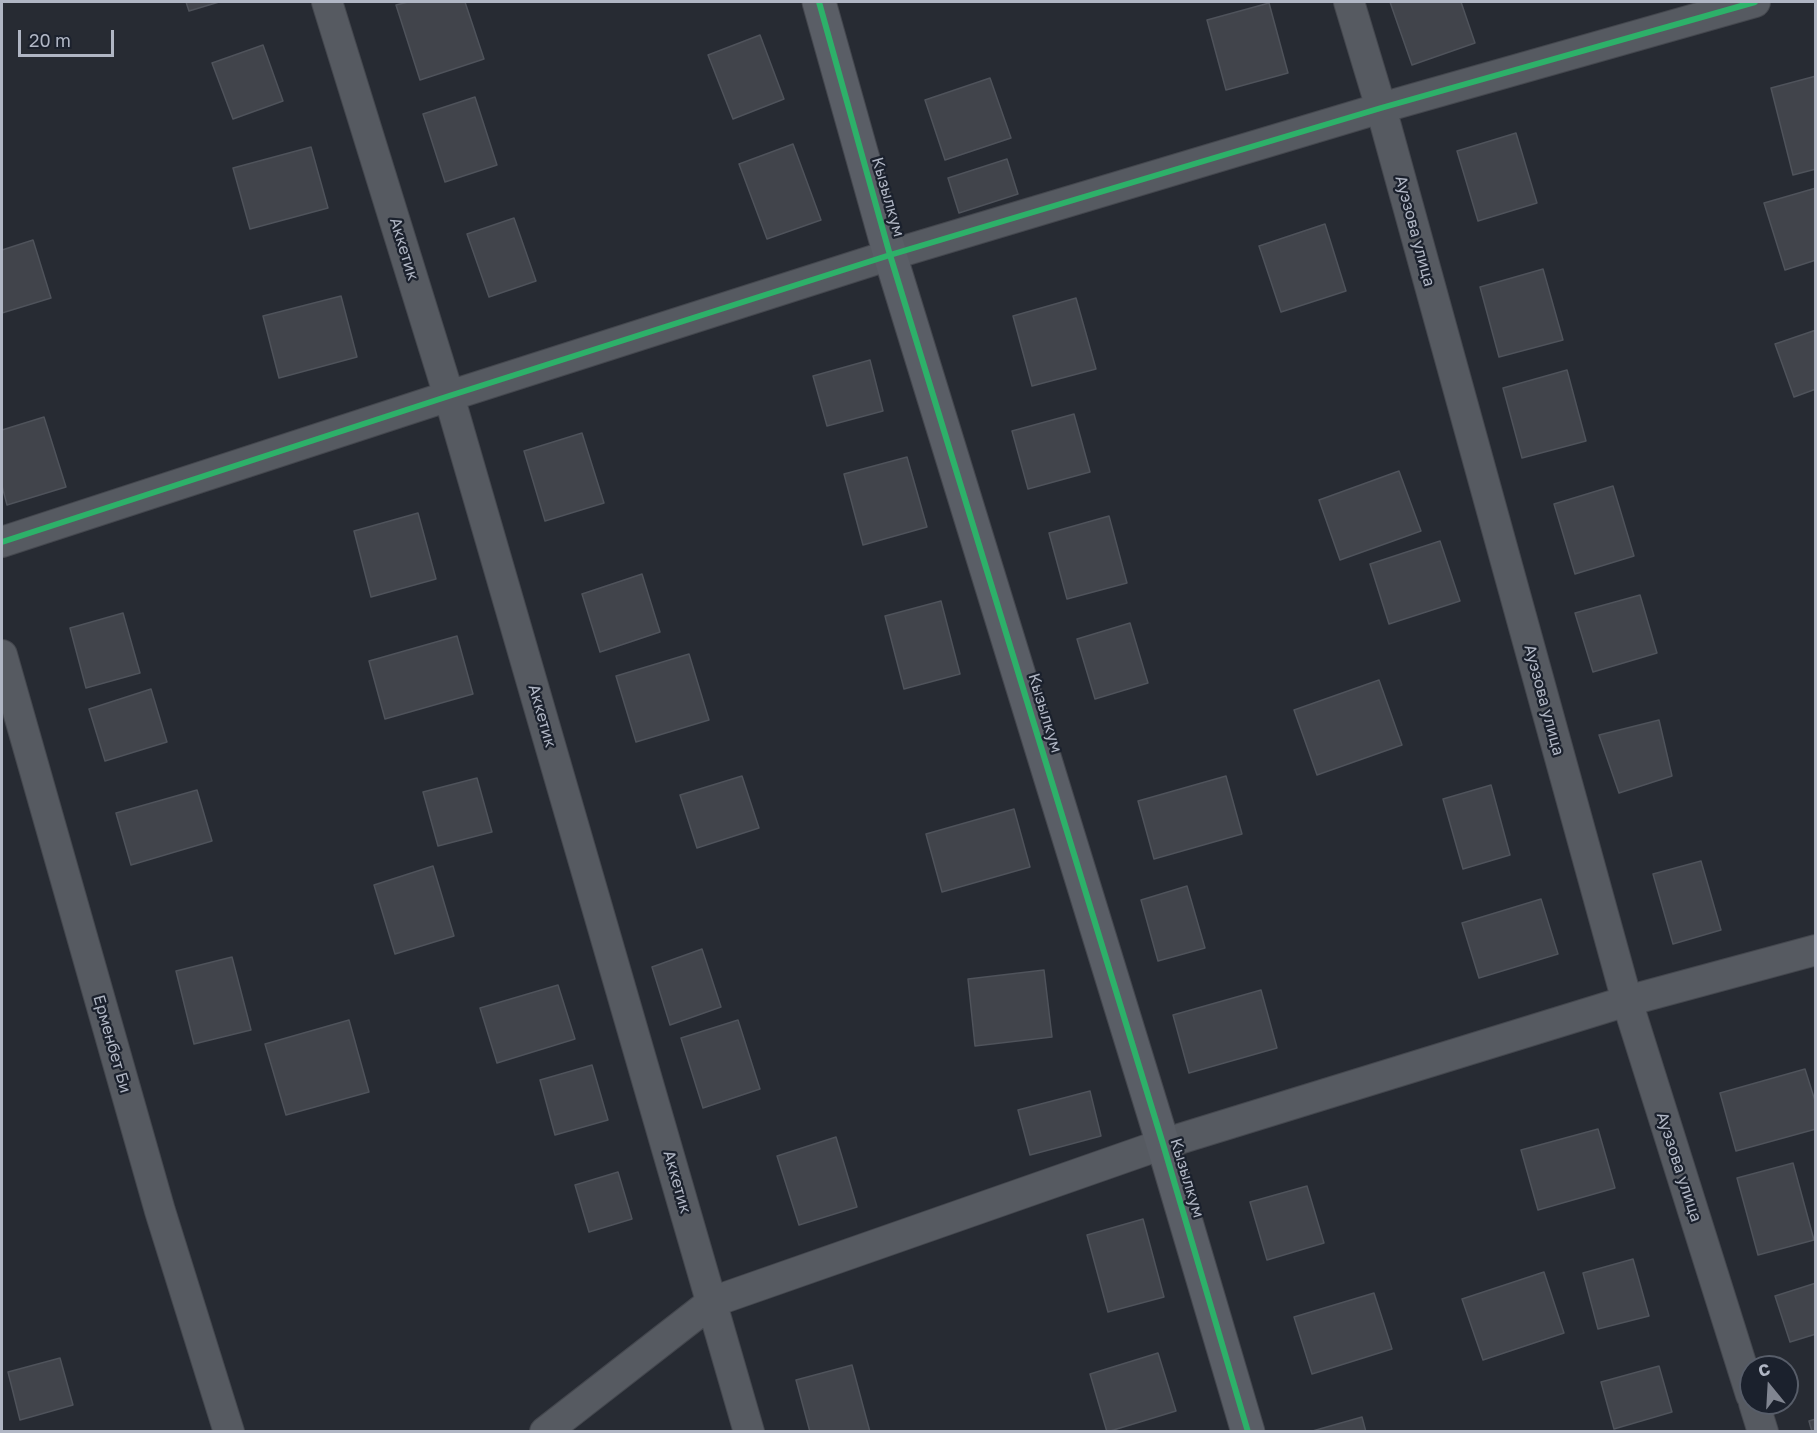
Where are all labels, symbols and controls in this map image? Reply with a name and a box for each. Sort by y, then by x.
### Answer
scale bar [21,18,117,56]
text: 20 m [29,29,71,51]
street label: Кызылкум [867,155,909,239]
street label: Ауэзова улица [1391,173,1439,289]
street label: Аккетик [385,215,423,283]
street label: Ауэзова улица [1520,642,1568,758]
street label: Кызылкум [1024,671,1066,755]
street label: Аккетик [524,682,560,750]
street label: Ерменбет Би [89,993,135,1095]
street label: Ауэзова улица [1652,1110,1706,1224]
street label: Кызылкум [1166,1136,1208,1220]
street label: Аккетик [659,1148,695,1216]
north arrow [1739,1355,1799,1415]
text: С [1756,1359,1773,1381]

